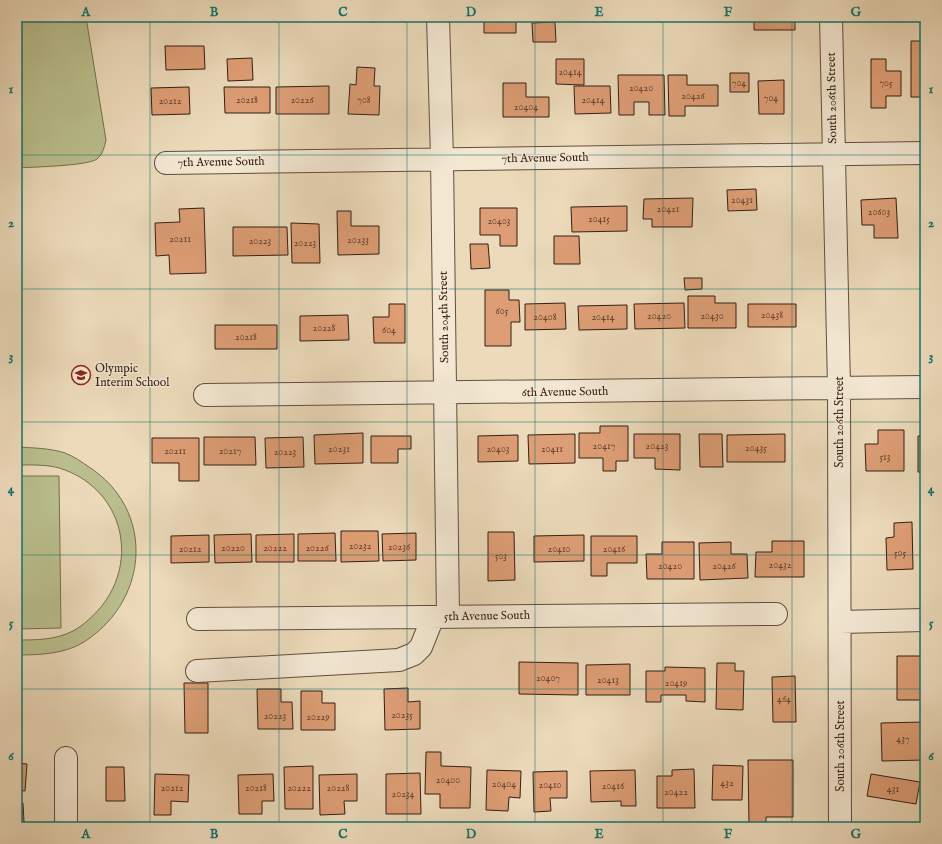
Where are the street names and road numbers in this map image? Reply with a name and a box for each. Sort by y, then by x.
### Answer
street label: South 206th Street [824,52,840,144]
street label: 7th Avenue South [501,150,589,166]
street label: 7th Avenue South [177,154,265,170]
street label: South 204th Street [436,271,452,363]
street label: South 206th Street [832,376,847,468]
street label: 6th Avenue South [521,384,609,400]
street label: 5th Avenue South [444,608,531,624]
street label: South 206th Street [833,700,848,792]

